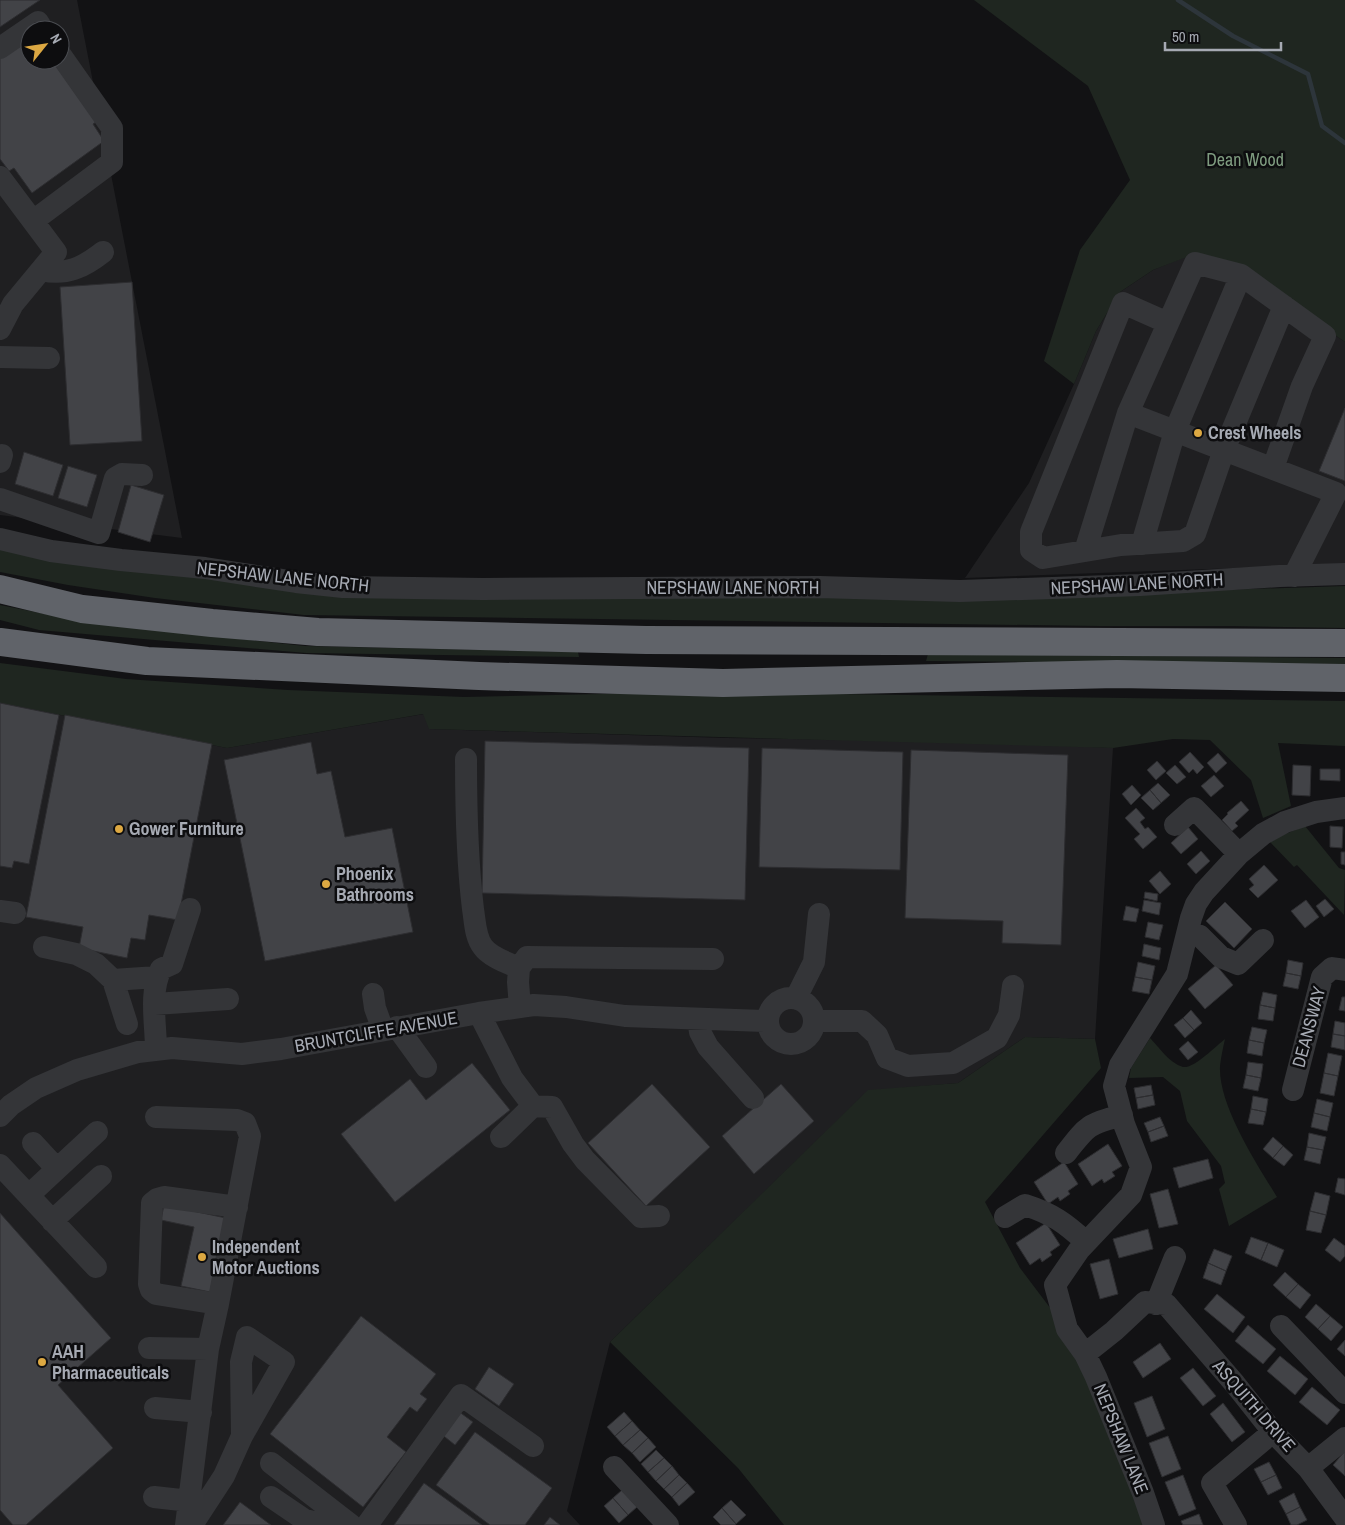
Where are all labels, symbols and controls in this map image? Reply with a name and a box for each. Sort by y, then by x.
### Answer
north arrow [20,20,70,70]
scale bar [1165,20,1281,52]
text: 50 m [1172,26,1199,47]
text: N [46,30,66,47]
park label: Dean Wood [1206,147,1284,172]
place label: Crest Wheels [1208,420,1302,445]
marker: Crest Wheels [1192,427,1204,439]
street label: NEPSHAW LANE NORTH [196,555,370,598]
street label: NEPSHAW LANE NORTH [1050,566,1224,601]
street label: NEPSHAW LANE NORTH [646,575,820,600]
place label: Gower Furniture [129,816,244,841]
marker: Gower Furniture [113,823,125,835]
place label: Phoenix Bathrooms [336,861,414,907]
marker: Phoenix Bathrooms [320,878,332,890]
street label: DEANSWAY [1286,983,1331,1070]
street label: BRUNTCLIFFE AVENUE [293,1005,459,1058]
place label: Independent Motor Auctions [212,1234,320,1280]
marker: Independent Motor Auctions [196,1251,208,1263]
place label: AAH Pharmaceuticals [52,1339,169,1385]
street label: ASQUITH DRIVE [1207,1353,1301,1457]
marker: AAH Pharmaceuticals [36,1356,48,1368]
street label: NEPSHAW LANE [1088,1380,1155,1498]

